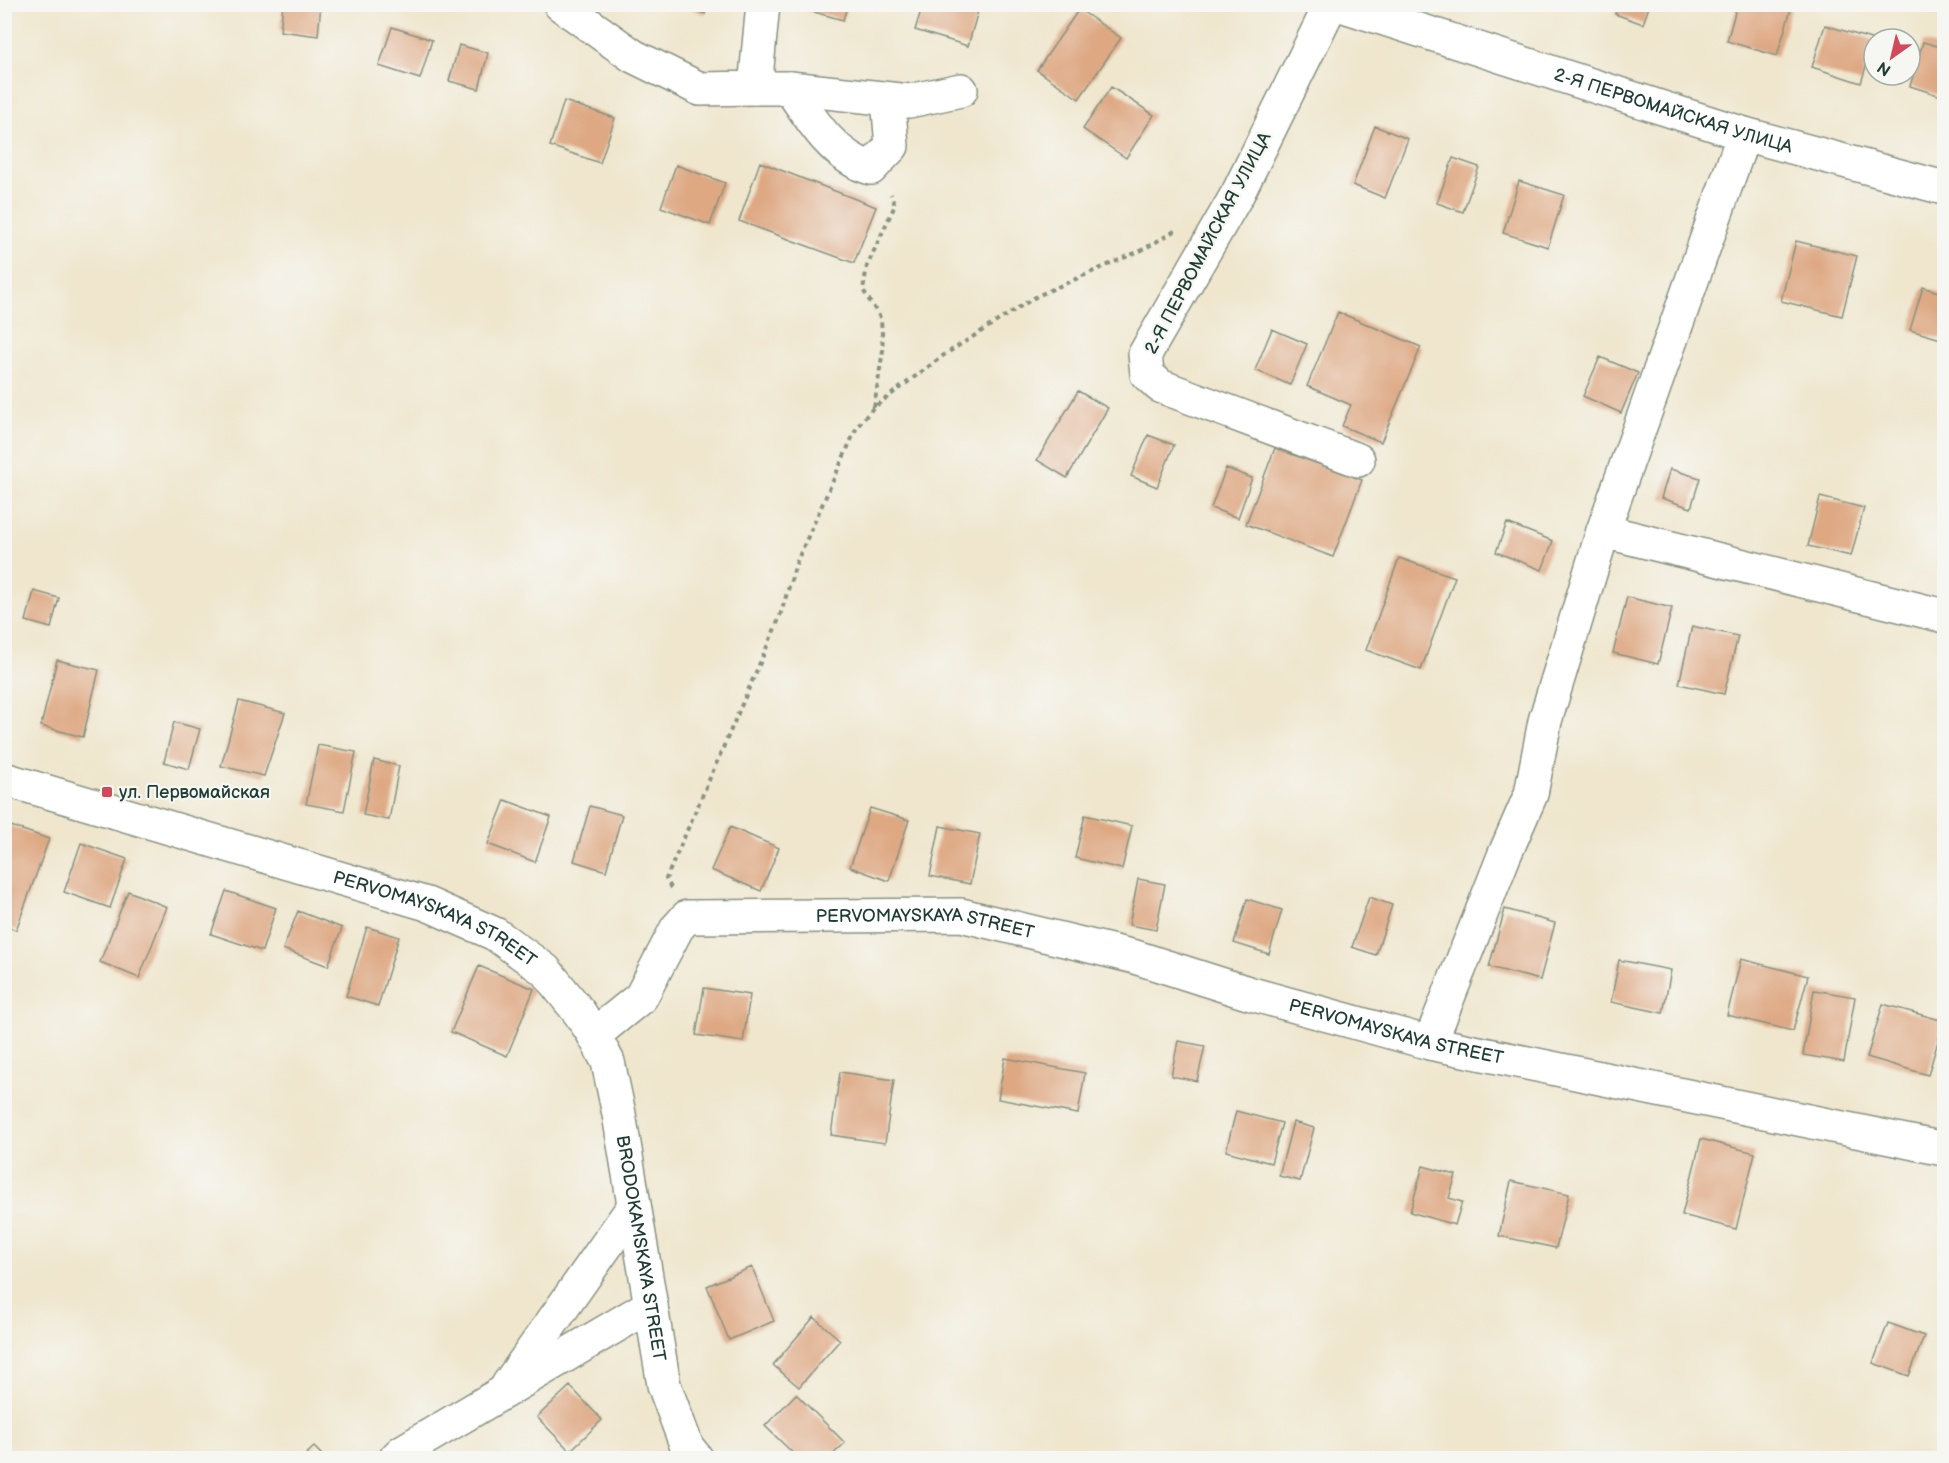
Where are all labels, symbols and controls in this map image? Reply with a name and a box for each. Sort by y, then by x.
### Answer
north arrow [1862,27,1922,87]
text: N [1874,57,1895,79]
street label: 2-Я ПЕРВОМАЙСКАЯ УЛИЦА [1552,63,1795,157]
street label: 2-Я ПЕРВОМАЙСКАЯ УЛИЦА [1140,128,1276,358]
place label: ул. Первомайская [119,782,270,803]
marker: ул. Первомайская [100,785,114,799]
street label: PERVOMAYSKAYA STREET [331,866,541,971]
street label: PERVOMAYSKAYA STREET [816,904,1037,943]
street label: PERVOMAYSKAYA STREET [1287,994,1506,1068]
street label: BRODOKAMSKAYA STREET [612,1134,670,1363]

